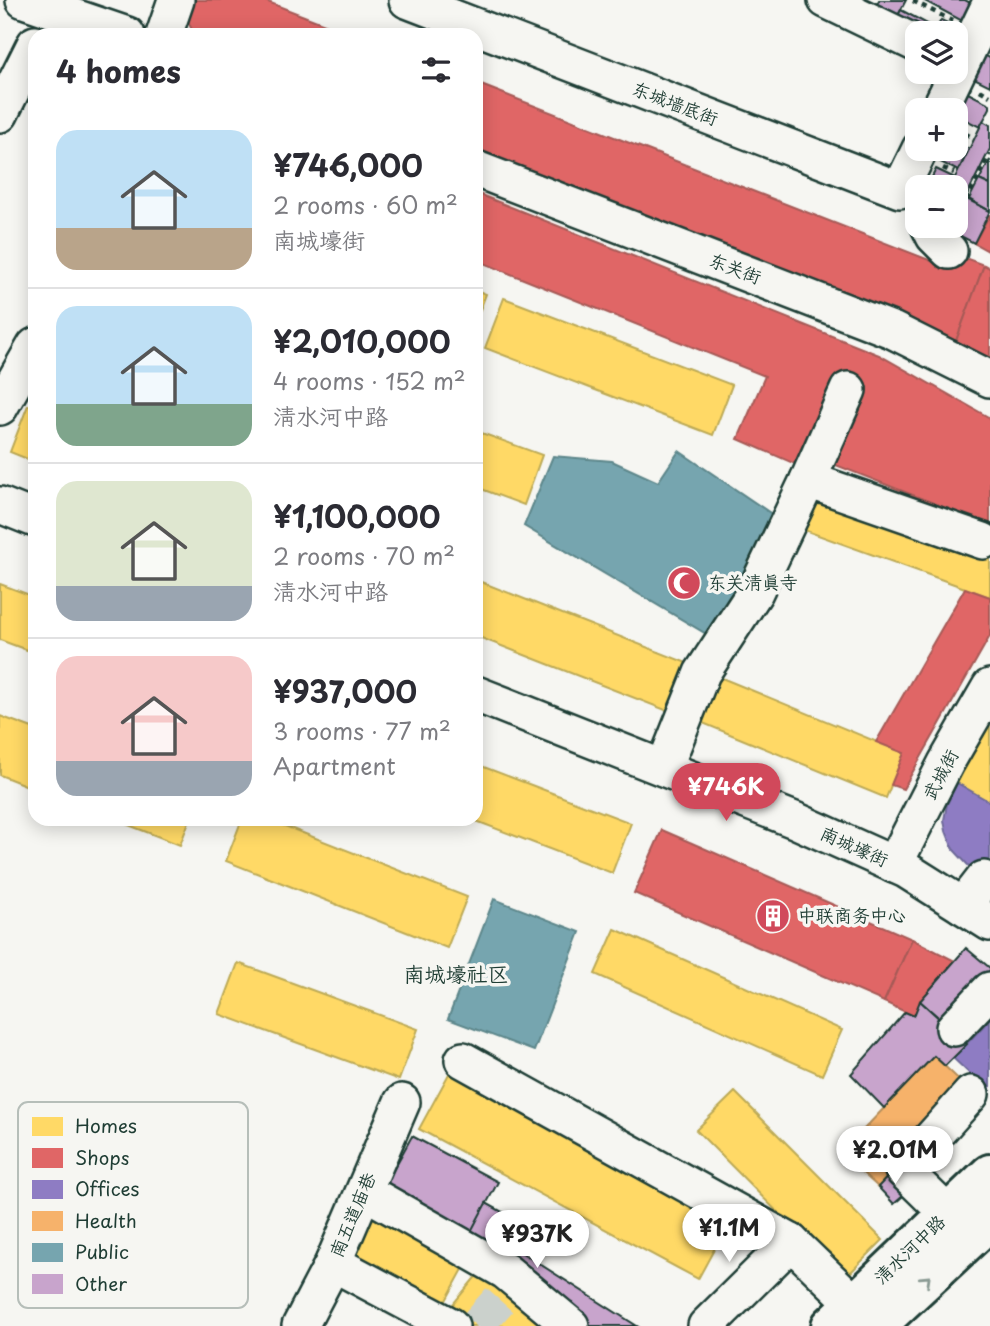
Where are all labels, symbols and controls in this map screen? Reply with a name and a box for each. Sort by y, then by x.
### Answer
map controls [905,21,968,238]
button: layers [905,21,968,84]
text: 4 homes [56,48,181,93]
icon: filters [417,51,455,89]
street label: 东城墙底街 [629,74,722,131]
button: + [905,98,968,161]
text: ¥746,000 [273,142,423,187]
icon: home [112,158,196,242]
button: − [905,175,968,238]
text: 2 rooms · 60 m² [273,187,458,222]
text: 南城壕街 [273,222,365,257]
street label: 东关街 [705,245,766,290]
text: ¥2,010,000 [273,318,451,363]
icon: home [112,334,196,418]
text: 4 rooms · 152 m² [273,363,466,398]
text: 清水河中路 [273,398,388,433]
text: ¥1,100,000 [273,493,440,538]
icon: home [112,509,196,593]
text: 2 rooms · 70 m² [273,538,455,573]
mosque icon: 东关清真寺 [665,564,703,602]
place label: 东关清真寺 [708,568,798,595]
text: 清水河中路 [273,573,388,608]
text: ¥937,000 [273,668,417,713]
icon: home [112,684,196,768]
text: 3 rooms · 77 m² [273,713,451,748]
street label: 武城街 [915,744,964,804]
text: Apartment [273,748,396,783]
pin: ¥746K [677,764,775,823]
text: ¥746K [688,768,764,803]
street label: 南城壕街 [816,819,893,873]
building icon: 中联商务中心 [754,897,792,935]
place label: 中联商务中心 [798,901,906,928]
district label: 南城壕社区 [404,957,509,989]
legend [18,1102,248,1308]
text: Homes [75,1111,137,1139]
pin: ¥2.01M [838,1126,952,1186]
text: ¥2.01M [852,1131,938,1166]
text: Shops [75,1143,129,1171]
street label: 南五道庙巷 [322,1168,382,1261]
text: Offices [75,1174,140,1202]
pin: ¥1.1M [680,1204,778,1264]
text: Health [75,1206,137,1234]
street label: 清水河中路 [867,1208,951,1290]
text: ¥1.1M [698,1209,760,1244]
pin: ¥937K [488,1210,586,1270]
text: ¥937K [501,1215,573,1250]
text: Public [75,1237,129,1265]
text: Other [75,1269,127,1297]
one-way arrow [918,1275,931,1288]

